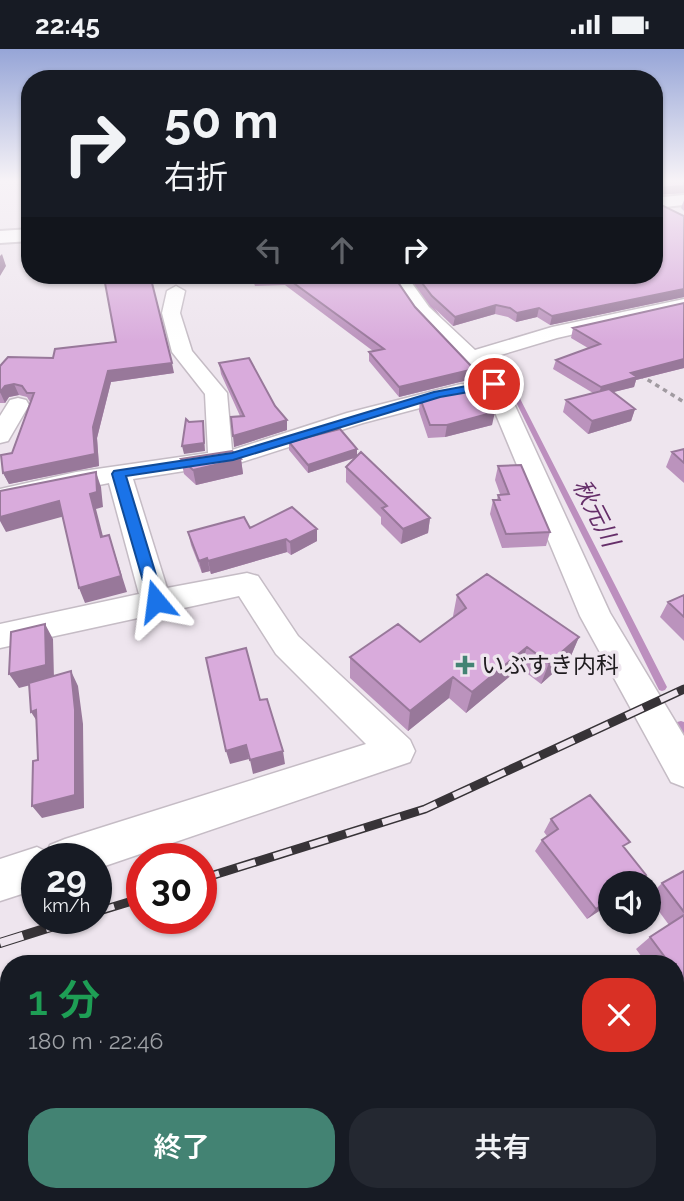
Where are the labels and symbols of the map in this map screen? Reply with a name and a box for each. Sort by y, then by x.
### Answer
pin [464,354,524,414]
water label: 秋元川 [567,474,627,554]
position arrow [119,564,193,638]
place label: いぶすき内科 [481,651,619,678]
marker: いぶすき内科 [455,655,475,675]
speed limit sign: 30 [126,843,217,934]

